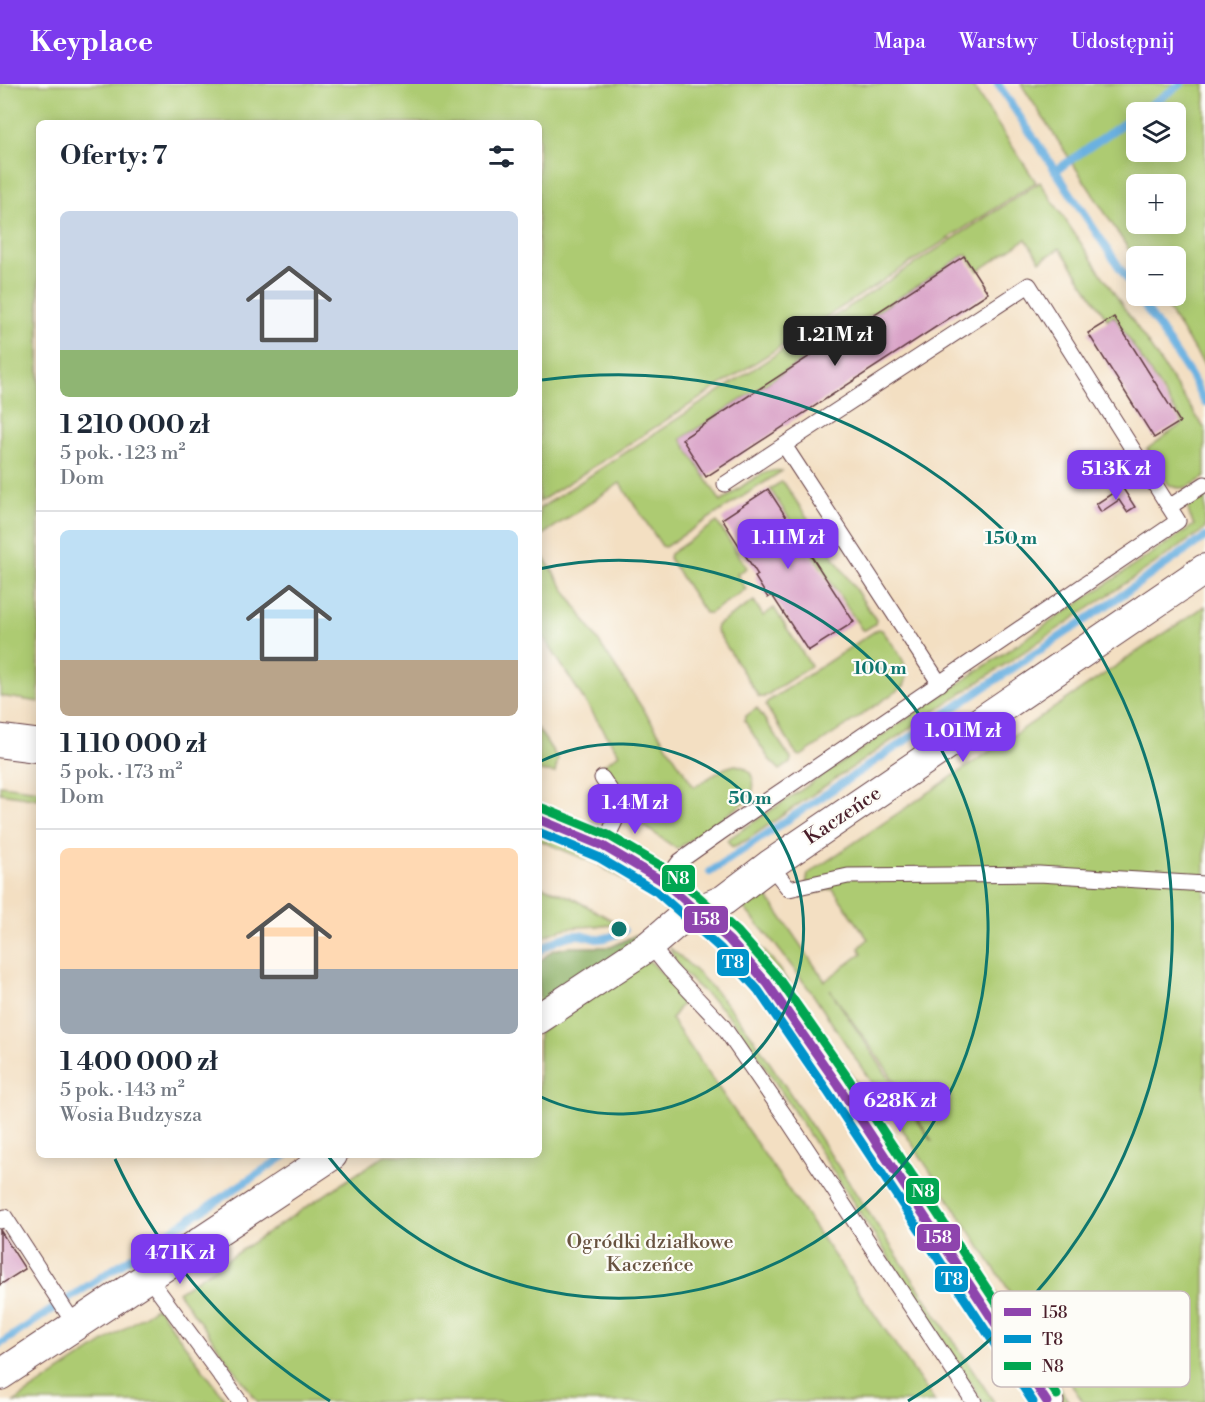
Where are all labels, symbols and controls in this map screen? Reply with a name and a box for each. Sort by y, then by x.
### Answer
text: Keyplace [30,25,153,60]
text: Mapa [874,29,926,55]
text: Warstwy [959,29,1038,55]
text: Udostępnij [1071,29,1175,55]
map controls [1126,102,1186,306]
button: layers [1126,102,1186,162]
text: Oferty: 7 [60,140,167,172]
icon: filters [485,140,518,173]
button: + [1126,174,1186,234]
button: − [1126,246,1186,306]
icon: home [235,250,343,358]
pin: 1.21M zł [773,316,897,367]
text: 1.21M zł [797,323,873,348]
text: 1 210 000 zł [60,409,210,441]
text: 5 pok. · 123 m² [60,441,185,466]
pin: 513K zł [1061,450,1171,501]
text: 513K zł [1081,457,1151,482]
text: Dom [60,466,104,491]
pin: 1.11M zł [726,519,850,570]
text: 1.11M zł [751,526,825,551]
text: 150 m [985,527,1038,550]
icon: home [235,569,343,677]
text: 100 m [853,657,907,680]
pin: 1.01M zł [901,712,1025,763]
text: 1.01M zł [925,719,1001,744]
text: 1 110 000 zł [60,728,206,760]
text: 5 pok. · 173 m² [60,760,183,785]
street label: Kaczeńce [800,781,886,851]
pin: 1.4M zł [580,784,690,835]
text: Dom [60,785,104,810]
text: 50 m [728,787,772,810]
text: 1.4M zł [602,791,668,816]
line badge: N8 [661,864,696,893]
text: N8 [667,869,689,889]
icon: home [235,887,343,995]
line badge: 158 [683,905,729,934]
text: 158 [692,910,720,930]
centre of rings [609,919,629,939]
line badge: T8 [716,948,750,977]
text: T8 [722,953,744,973]
text: 1 400 000 zł [60,1046,218,1078]
text: 5 pok. · 143 m² [60,1078,185,1103]
pin: 628K zł [845,1082,955,1133]
text: 628K zł [863,1089,937,1114]
text: Wosia Budzysza [60,1103,202,1128]
line badge: N8 [905,1177,940,1205]
text: N8 [912,1182,934,1202]
line badge: 158 [916,1223,961,1252]
text: 158 [924,1228,952,1248]
park label: Ogródki działkowe Kaczeńce [566,1230,734,1278]
pin: 471K zł [125,1234,235,1285]
text: 471K zł [145,1241,215,1266]
line badge: T8 [934,1265,969,1293]
text: T8 [941,1270,963,1290]
legend [992,1291,1190,1387]
text: 158 [1042,1303,1068,1323]
text: T8 [1042,1330,1063,1350]
text: N8 [1042,1357,1064,1377]

